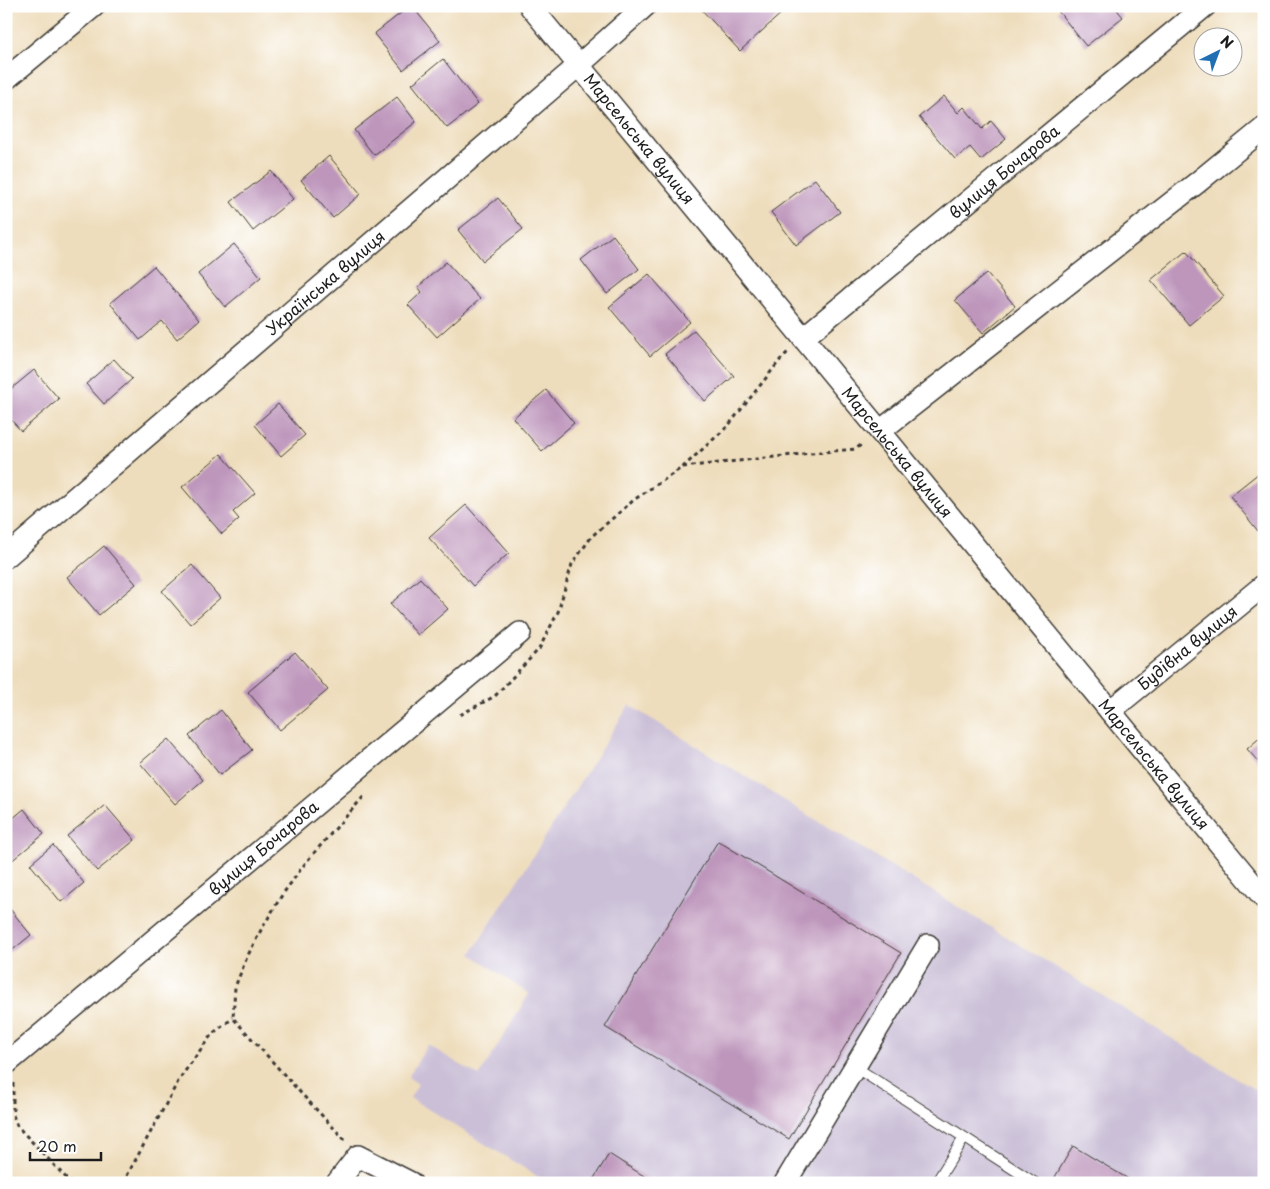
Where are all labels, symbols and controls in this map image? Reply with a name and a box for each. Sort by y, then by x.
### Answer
north arrow [1192,28,1242,78]
text: N [1216,30,1238,53]
street label: Марсельська вулиця [579,68,701,209]
street label: вулиця Бочарова [943,118,1064,224]
street label: Українська вулиця [260,224,390,340]
street label: Марсельська вулиця [837,381,959,522]
street label: Будівна вулиця [1132,599,1242,695]
street label: Марсельська вулиця [1094,693,1216,834]
street label: вулиця Бочарова [203,794,323,901]
scale bar [30,1129,101,1161]
text: 20 m [38,1134,77,1157]

